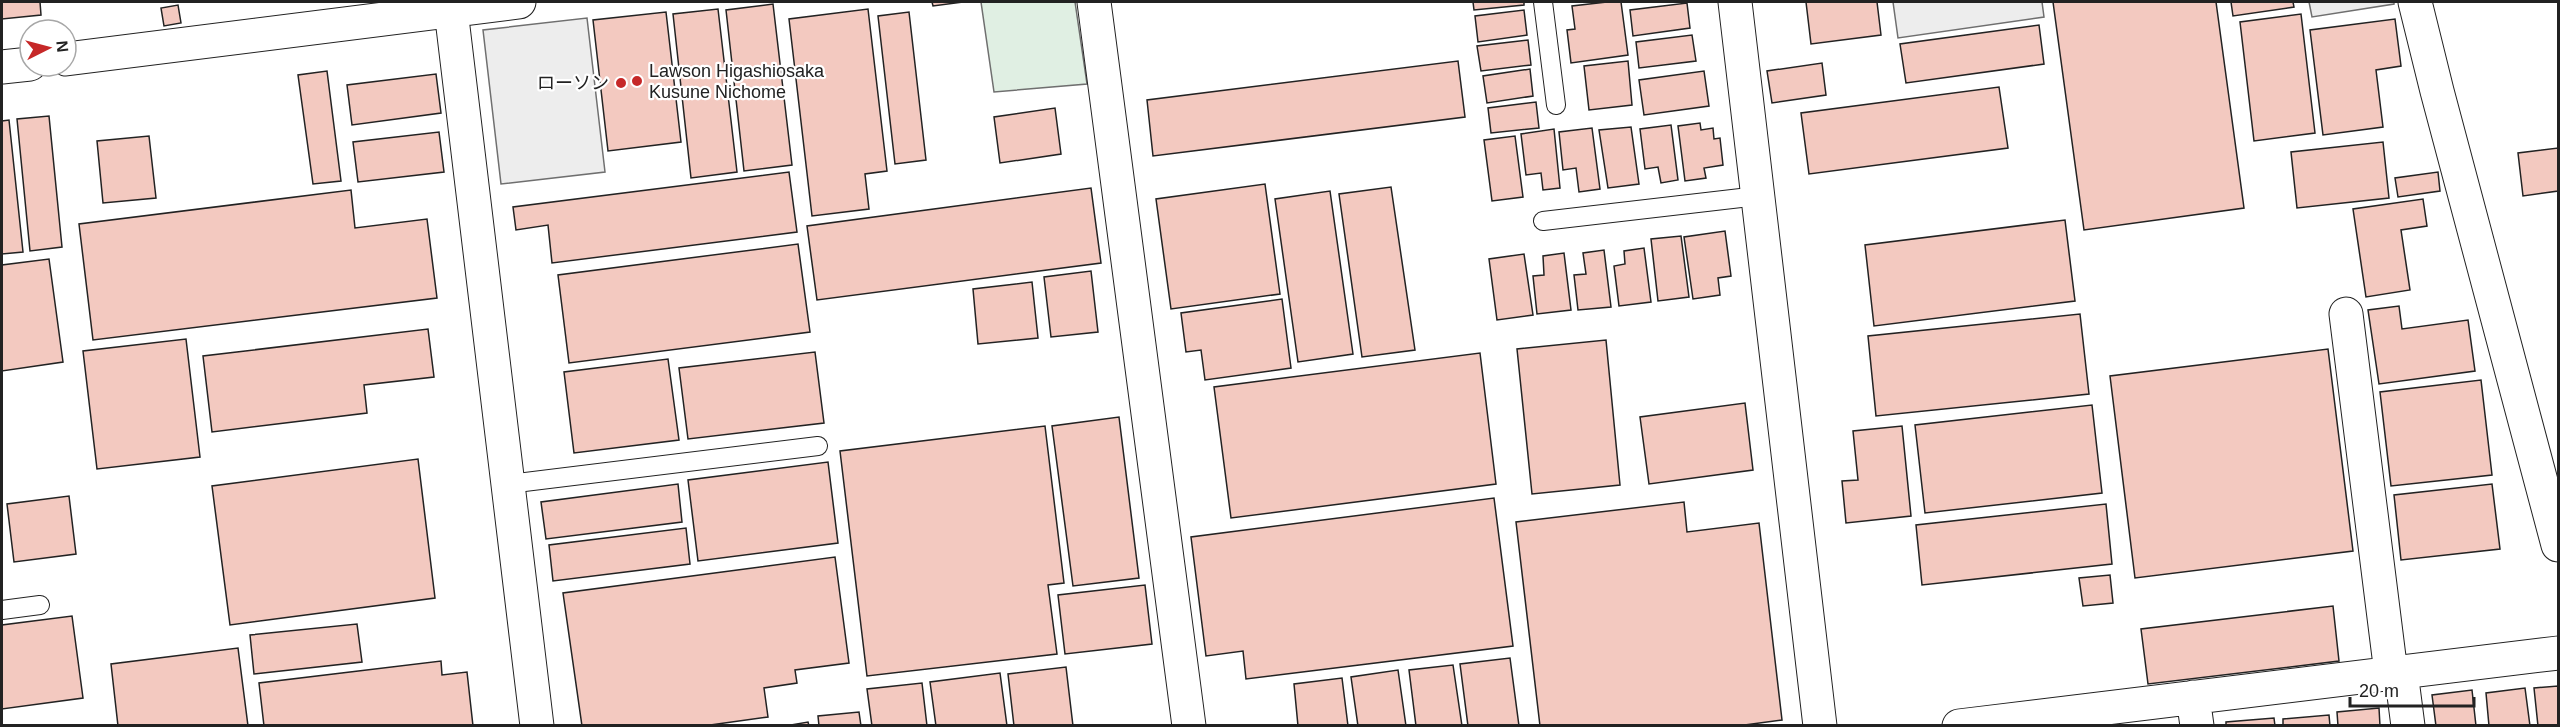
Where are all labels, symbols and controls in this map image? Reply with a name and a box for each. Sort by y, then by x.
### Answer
north arrow [18,18,78,78]
text: N [53,40,71,53]
place label: Lawson Higashiosaka Kusune Nichome [649,61,825,102]
place label: ローソン [537,73,609,93]
marker: Lawson Higashiosaka Kusune Nichome [630,74,644,88]
marker: ローソン [614,76,628,90]
scale bar [2350,670,2474,708]
text: 20 m [2359,681,2399,701]

